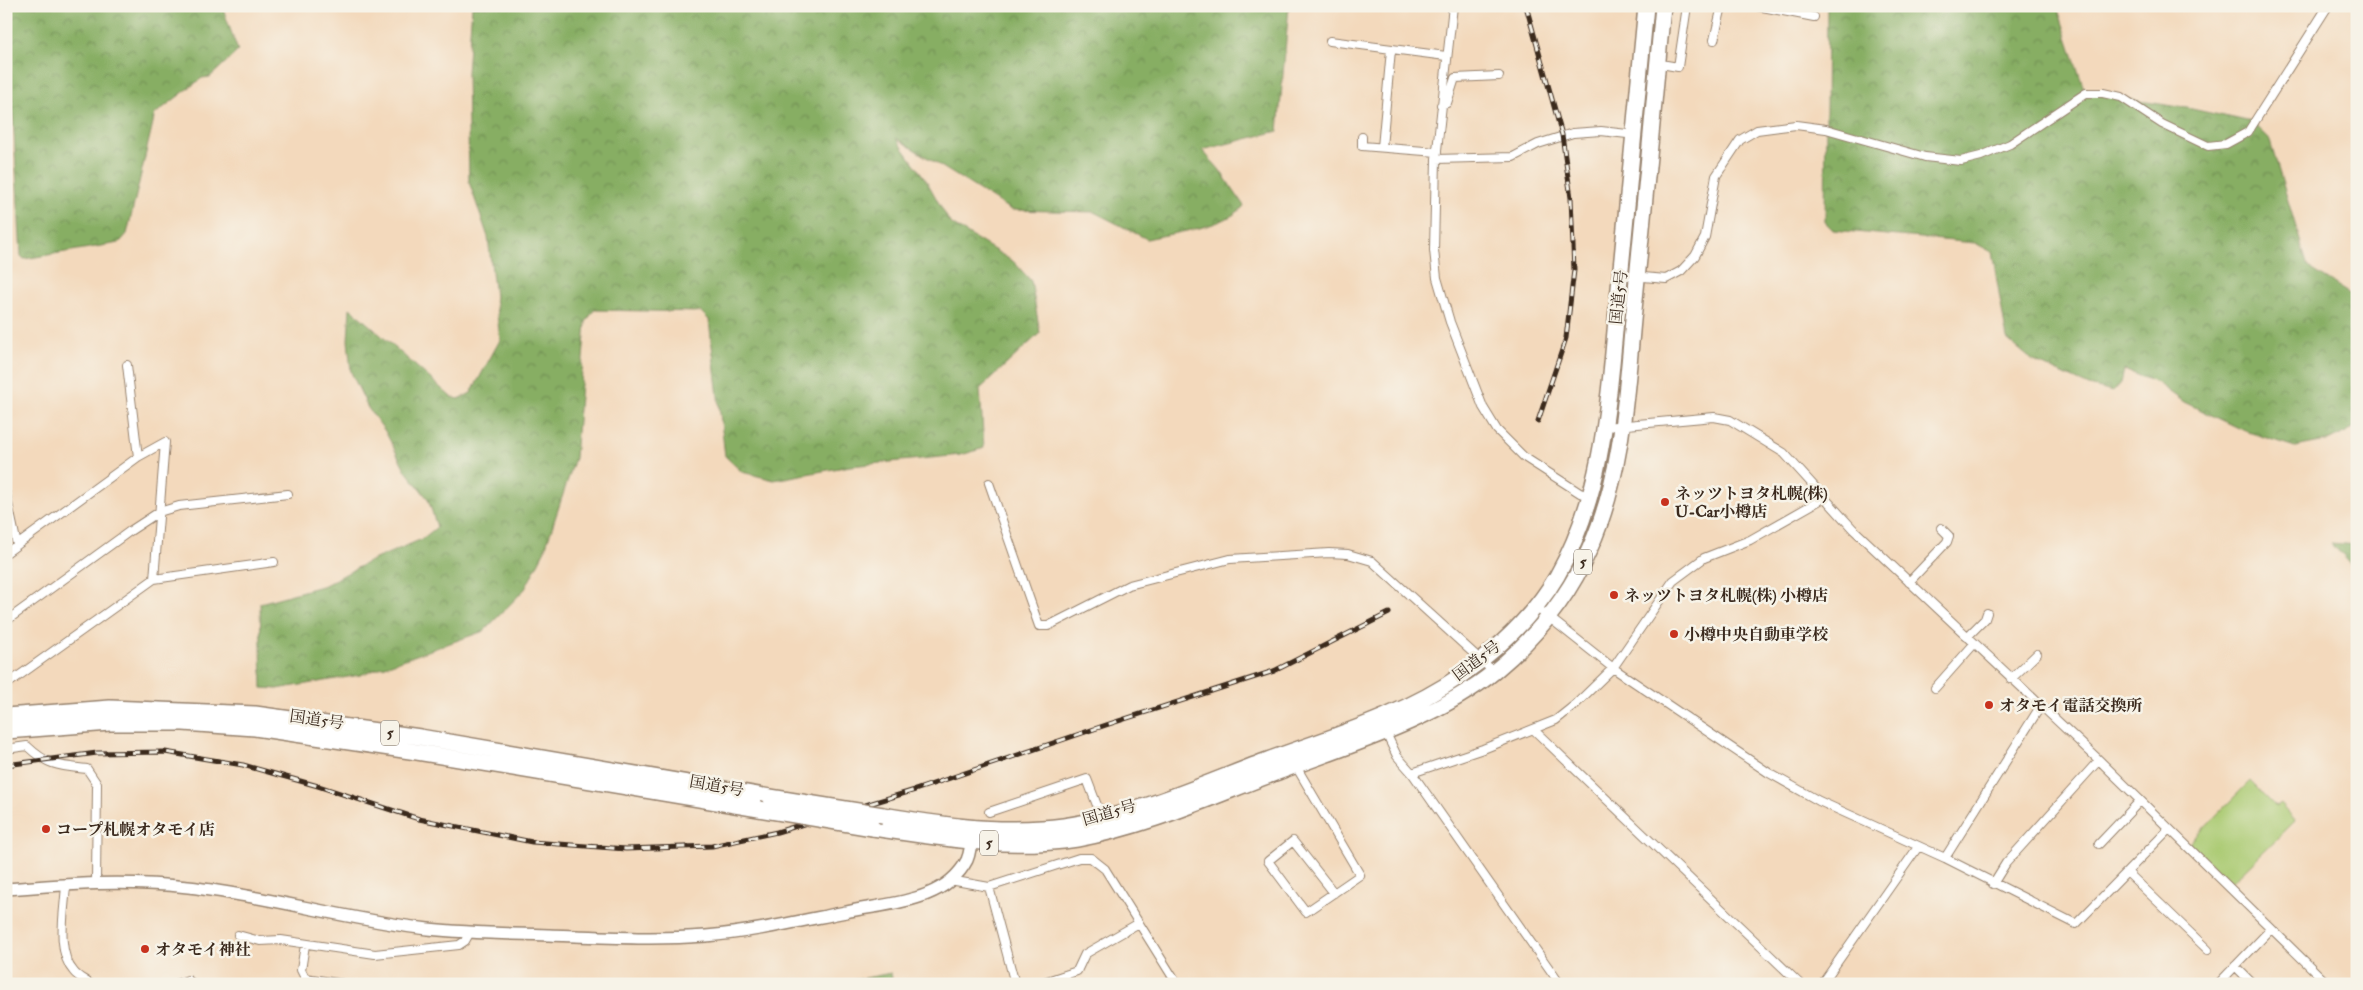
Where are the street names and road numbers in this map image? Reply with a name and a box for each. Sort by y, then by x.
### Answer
street label: 国道5号 [1606,269,1632,326]
road number: 5 [1574,550,1592,574]
street label: 国道5号 [1449,636,1505,685]
street label: 国道5号 [288,706,346,734]
road number: 5 [381,720,399,746]
street label: 国道5号 [688,771,746,801]
street label: 国道5号 [1080,796,1138,830]
road number: 5 [980,830,998,856]

